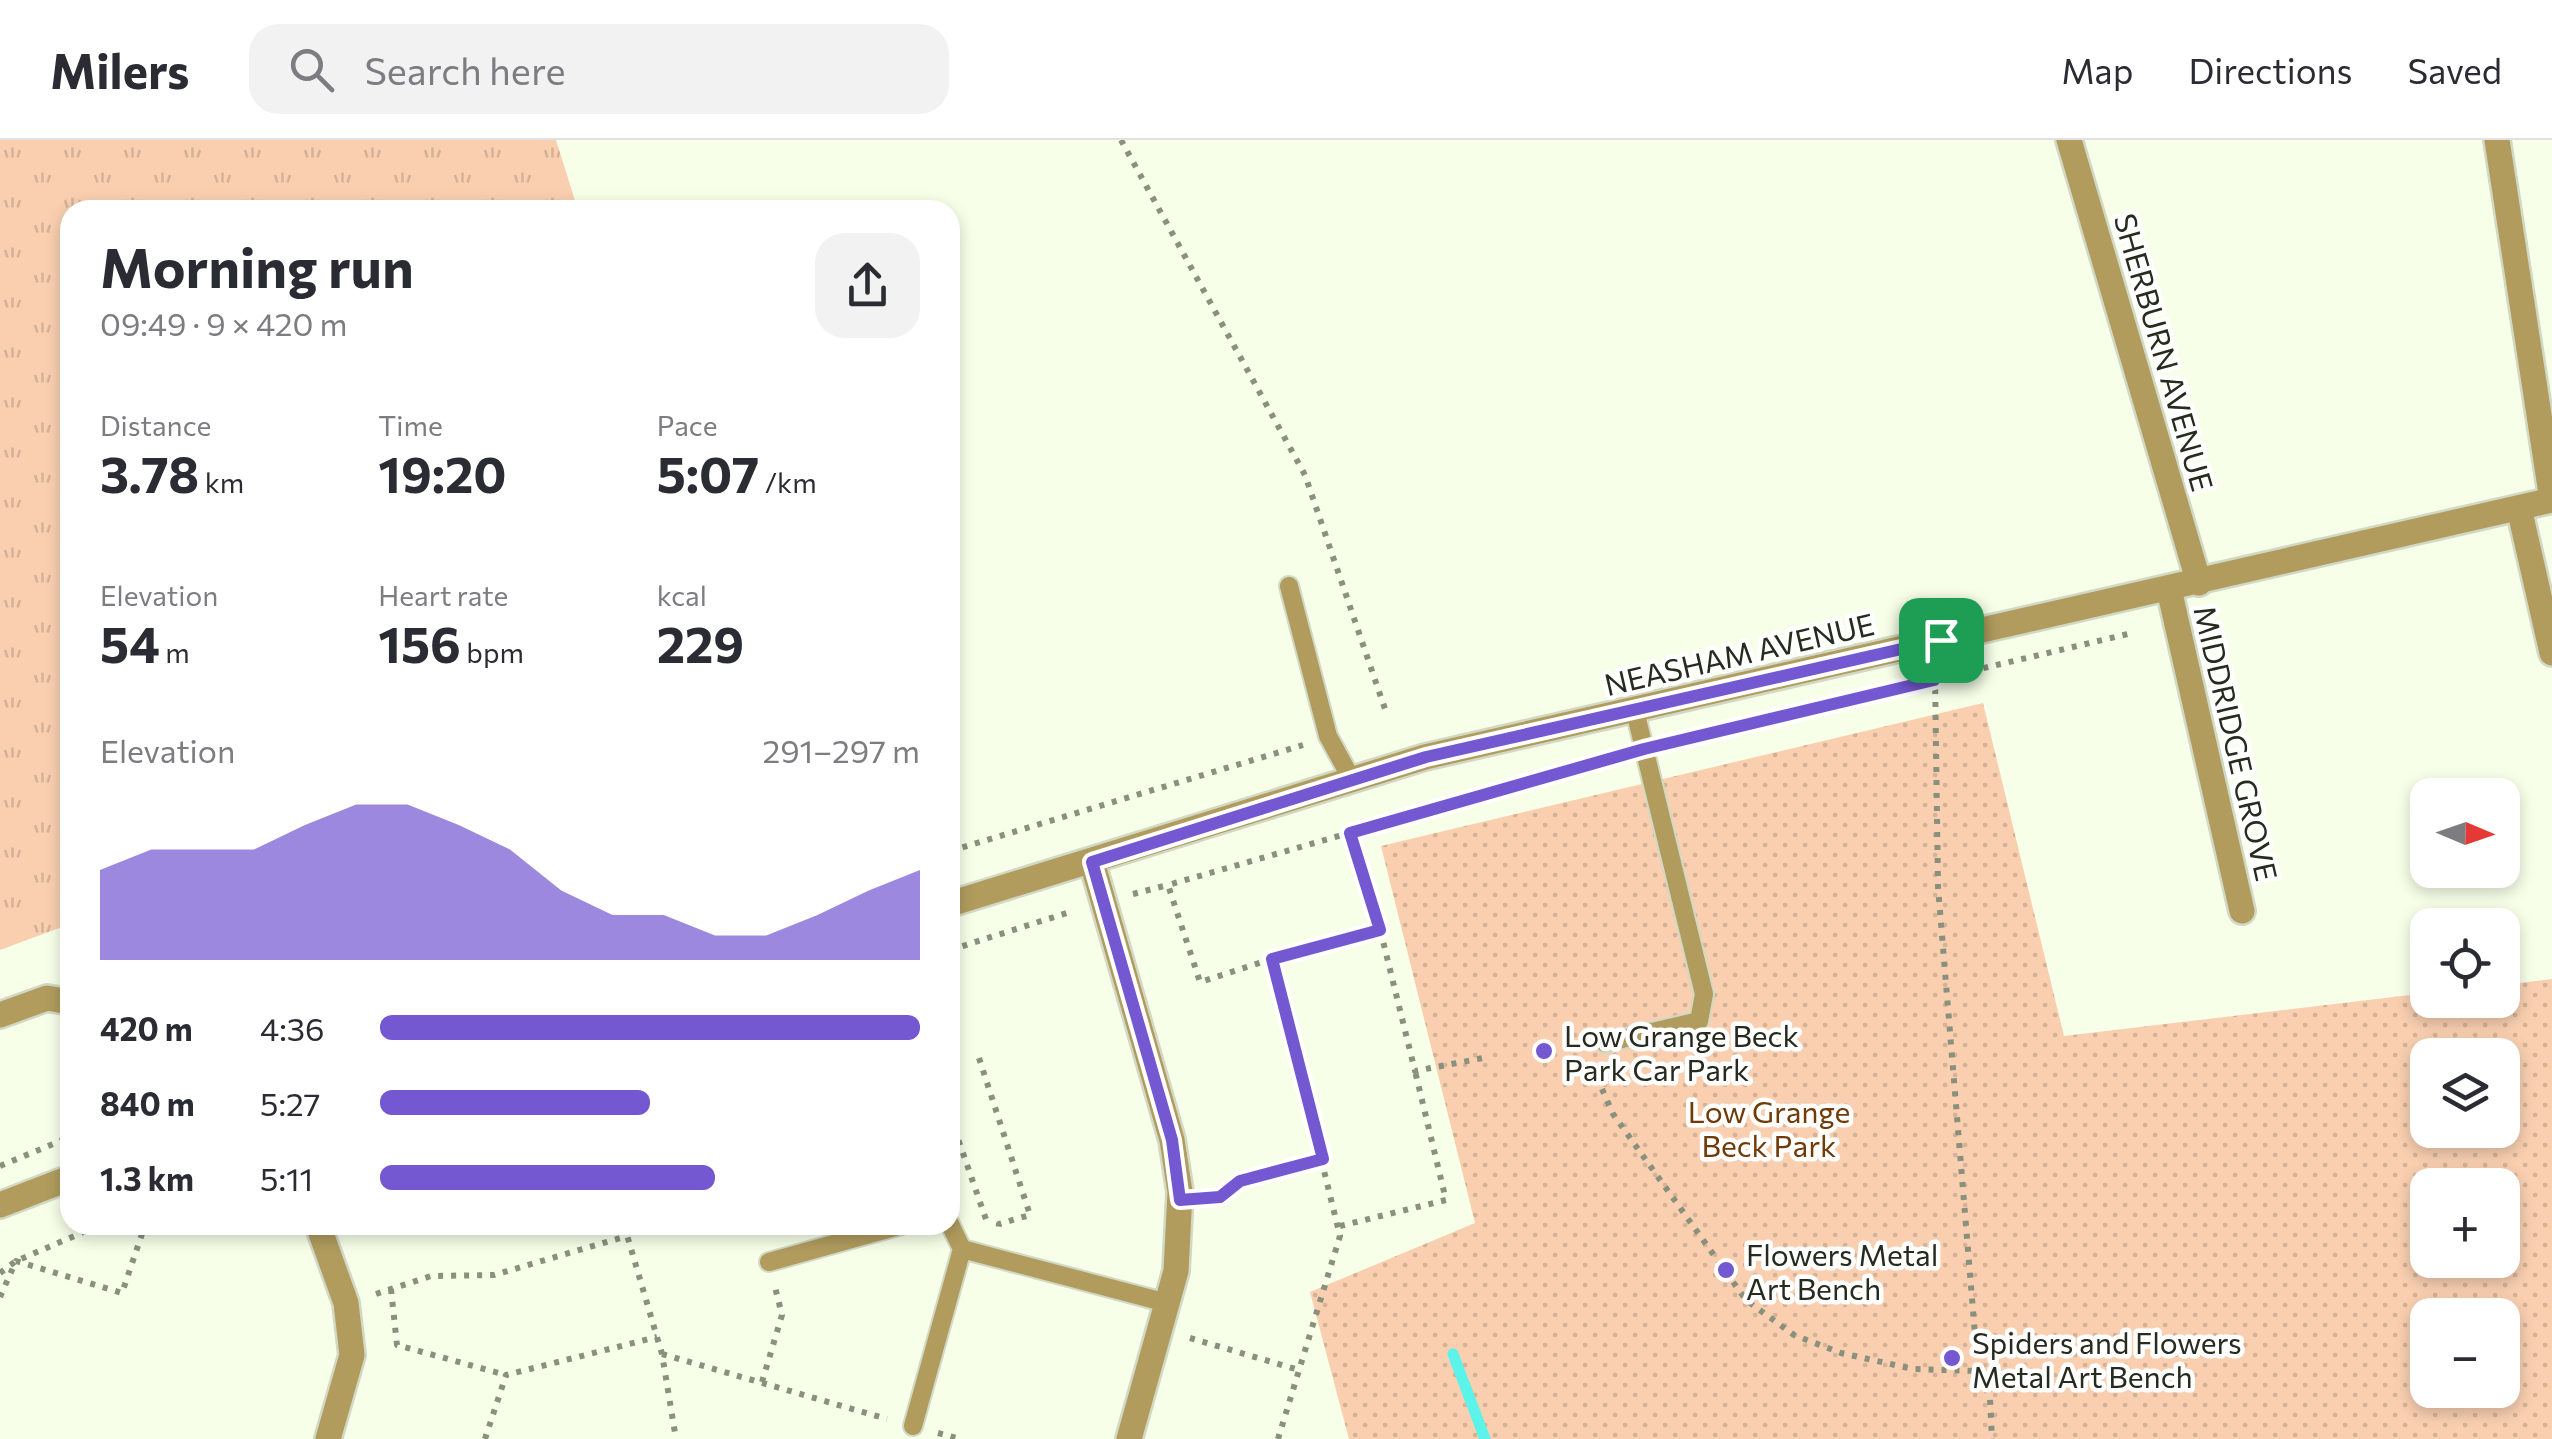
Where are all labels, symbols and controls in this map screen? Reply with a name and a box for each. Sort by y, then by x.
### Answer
search box [249,24,949,114]
text: Milers [50,40,189,99]
icon: search [284,42,339,97]
text: Search here [364,46,565,93]
text: Map [2061,48,2133,91]
text: Directions [2188,48,2353,91]
text: Saved [2408,48,2502,91]
street label: SHERBURN AVENUE [2108,209,2222,495]
text: Morning run [100,232,414,299]
button: share [815,233,920,338]
text: 09:49 · 9 × 420 m [100,303,347,343]
text: Distance [100,408,211,442]
text: Time [378,408,443,442]
text: Pace [657,408,718,442]
text: 3.78 [100,442,199,503]
text: 19:20 [378,442,506,503]
text: 5:07 [657,442,759,503]
text: km [199,465,244,499]
text: /km [759,465,817,499]
text: Elevation [100,578,218,612]
text: Heart rate [378,578,508,612]
text: kcal [657,578,707,612]
pin [1899,598,1984,683]
street label: MIDDRIDGE GROVE [2187,602,2287,884]
street label: NEASHAM AVENUE [1601,604,1877,702]
text: 54 [100,612,160,673]
text: 156 [378,612,461,673]
text: 229 [657,612,744,673]
icon: arrive [1914,613,1969,668]
text: m [160,635,190,669]
text: bpm [461,635,524,669]
text: Elevation [100,730,235,770]
text: 291–297 m [762,730,920,770]
north arrow [2410,778,2520,888]
map controls [2410,778,2520,1408]
button: locate [2410,908,2520,1018]
text: 420 m [100,1008,193,1048]
text: 4:36 [260,1008,324,1048]
place label: Low Grange Beck Park Car Park [1564,1016,1799,1087]
button: layers [2410,1038,2520,1148]
marker: Low Grange Beck Park Car Park [1533,1040,1555,1062]
text: 840 m [100,1083,195,1123]
text: 5:27 [260,1083,321,1123]
park label: Low Grange Beck Park [1688,1092,1850,1163]
text: 1.3 km [100,1158,194,1198]
text: 5:11 [260,1158,313,1198]
button: + [2410,1168,2520,1278]
place label: Flowers Metal Art Bench [1746,1235,1938,1306]
marker: Flowers Metal Art Bench [1715,1259,1737,1281]
button: − [2410,1298,2520,1408]
place label: Spiders and Flowers Metal Art Bench [1972,1323,2242,1394]
marker: Spiders and Flowers Metal Art Bench [1941,1347,1963,1369]

